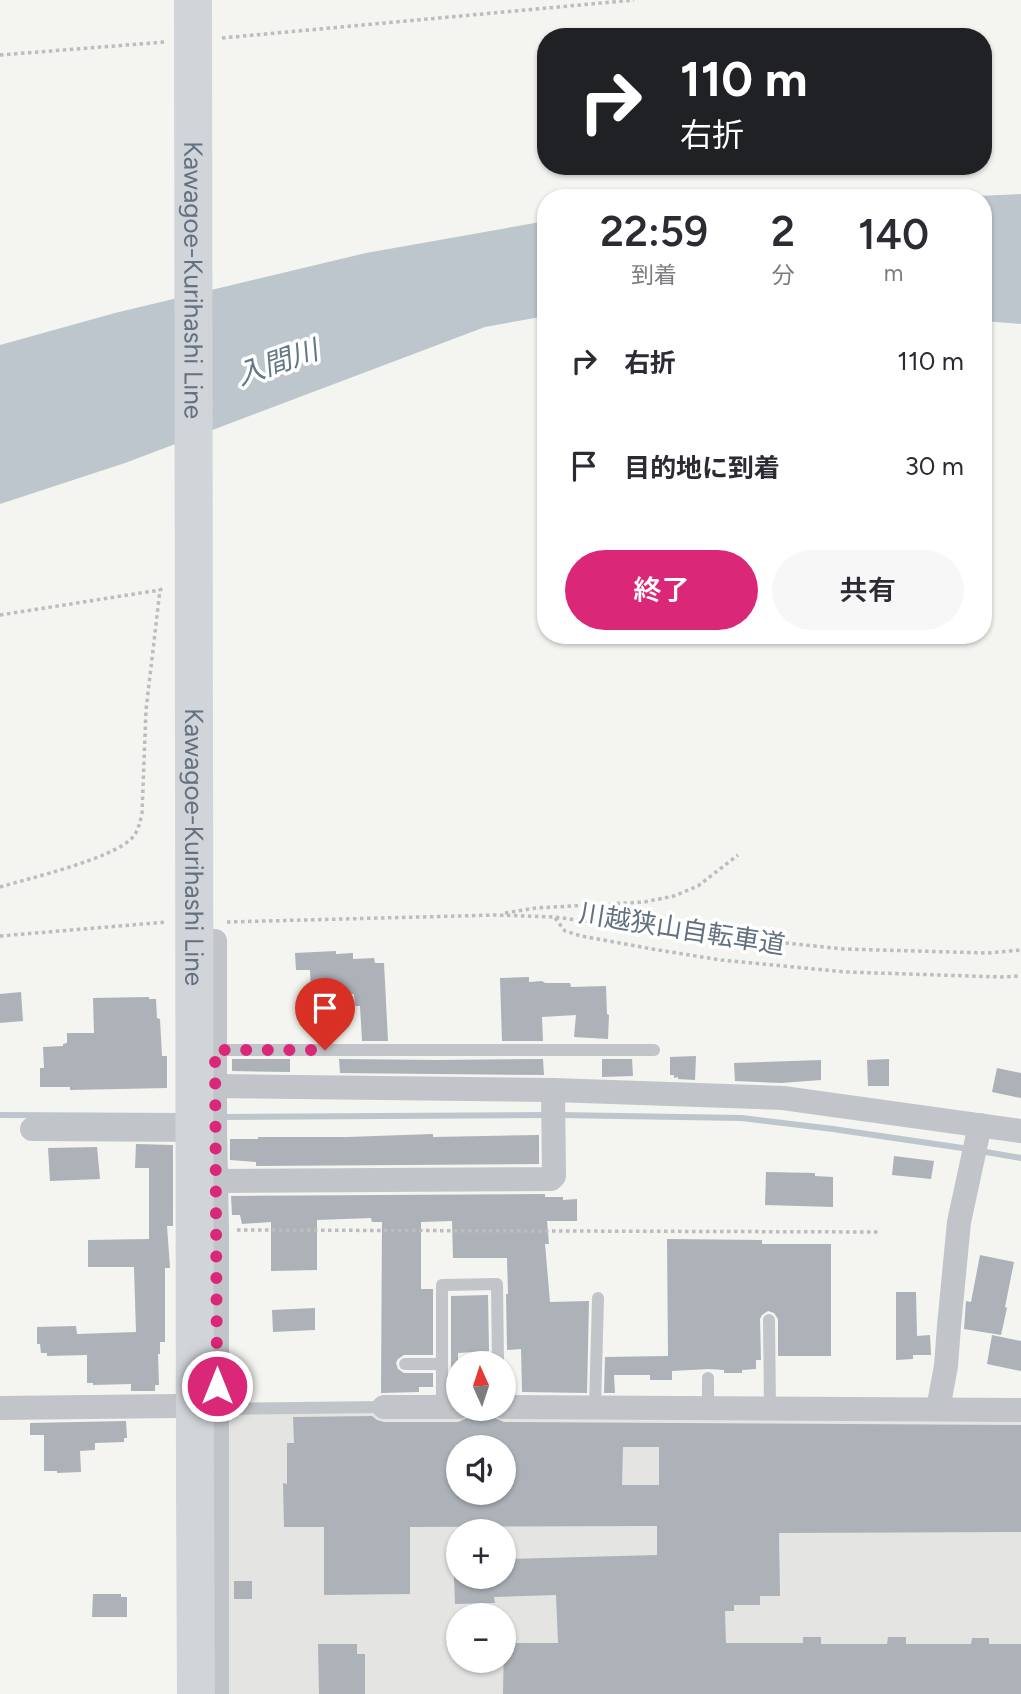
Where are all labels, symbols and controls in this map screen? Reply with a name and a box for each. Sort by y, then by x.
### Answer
text: 110 m [680,49,808,108]
icon: right [565,56,656,147]
text: 右折 [680,116,744,154]
street label: Kawagoe-Kurihashi Line [177,141,210,419]
text: 22:59 [600,206,708,257]
text: 2 [771,206,795,257]
text: 140 [858,209,929,260]
text: m [884,259,903,287]
text: 到着 [631,261,677,289]
text: 分 [772,261,795,289]
water label: 入間川 [232,331,325,392]
icon: right [565,342,603,380]
text: 110 m [897,345,964,377]
text: 右折 [624,347,676,379]
icon: arrive [565,447,603,485]
text: 30 m [905,450,964,482]
text: 目的地に到着 [624,452,780,484]
button: 終了 [565,550,758,630]
button: 共有 [772,550,964,630]
street label: Kawagoe-Kurihashi Line [178,708,210,986]
street label: 川越狭山自転車道 [577,897,787,961]
pin [295,978,355,1050]
icon: arrive [306,989,344,1027]
position arrow [180,1349,254,1423]
north arrow [446,1351,516,1421]
map controls [446,1351,516,1673]
button: sound [446,1435,516,1505]
button: + [446,1519,516,1589]
button: − [446,1603,516,1673]

